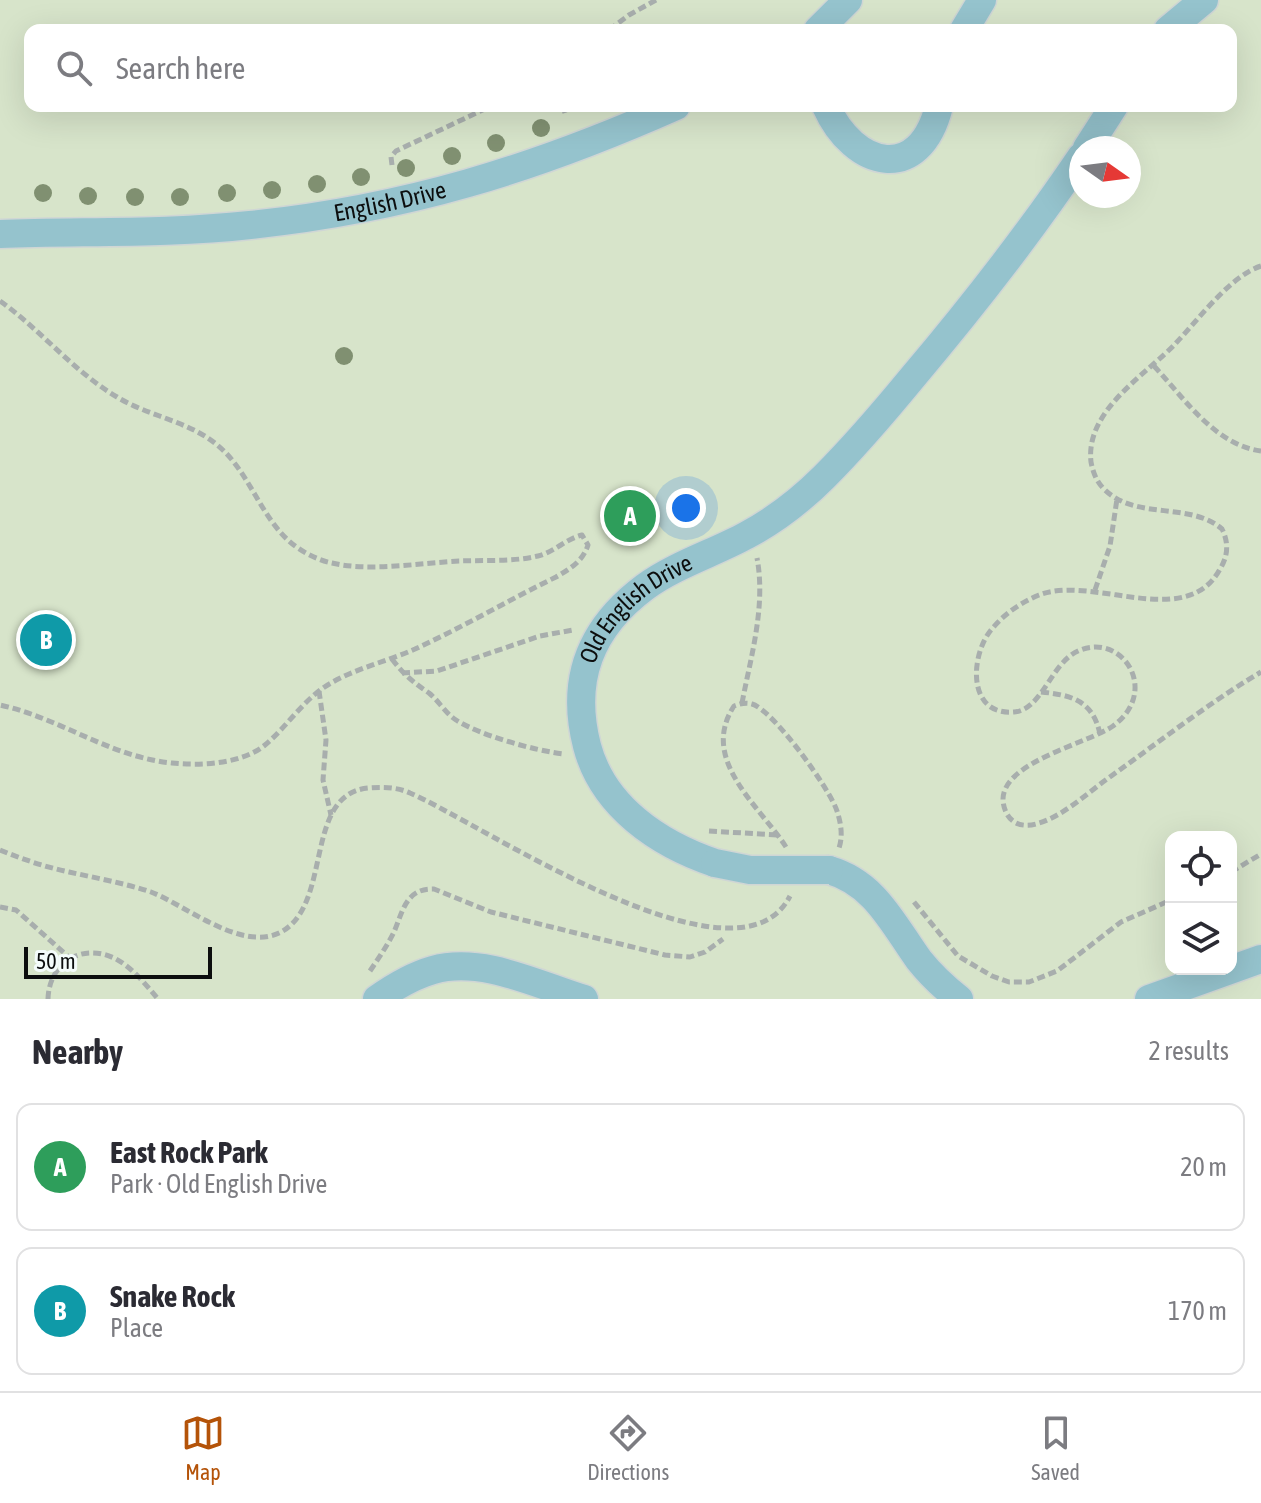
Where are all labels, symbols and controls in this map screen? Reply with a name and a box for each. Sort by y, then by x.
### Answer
search box [24,24,1237,112]
icon: search [52,46,96,90]
text: Search here [116,51,245,85]
north arrow [1069,136,1141,208]
street label: English Drive [332,176,449,226]
pin: A [604,486,656,546]
your location [666,488,706,528]
street label: Old English Drive [574,549,696,667]
pin: B [20,610,72,670]
map controls [1165,831,1237,975]
button: locate [1165,831,1237,903]
button: layers [1165,903,1237,975]
scale bar [24,943,212,979]
text: 50 m [36,948,76,974]
text: Nearby [32,1032,123,1071]
text: 2 results [1148,1036,1229,1066]
text: East Rock Park [110,1135,268,1169]
text: A [54,1152,66,1182]
text: 20 m [1180,1152,1227,1182]
text: Park · Old English Drive [110,1169,327,1199]
text: Snake Rock [110,1279,235,1313]
text: B [54,1296,66,1326]
text: 170 m [1168,1296,1227,1326]
text: Place [110,1313,163,1343]
tab: Map [181,1411,225,1485]
tab: Directions [587,1411,669,1485]
tab: Saved [1031,1411,1080,1485]

